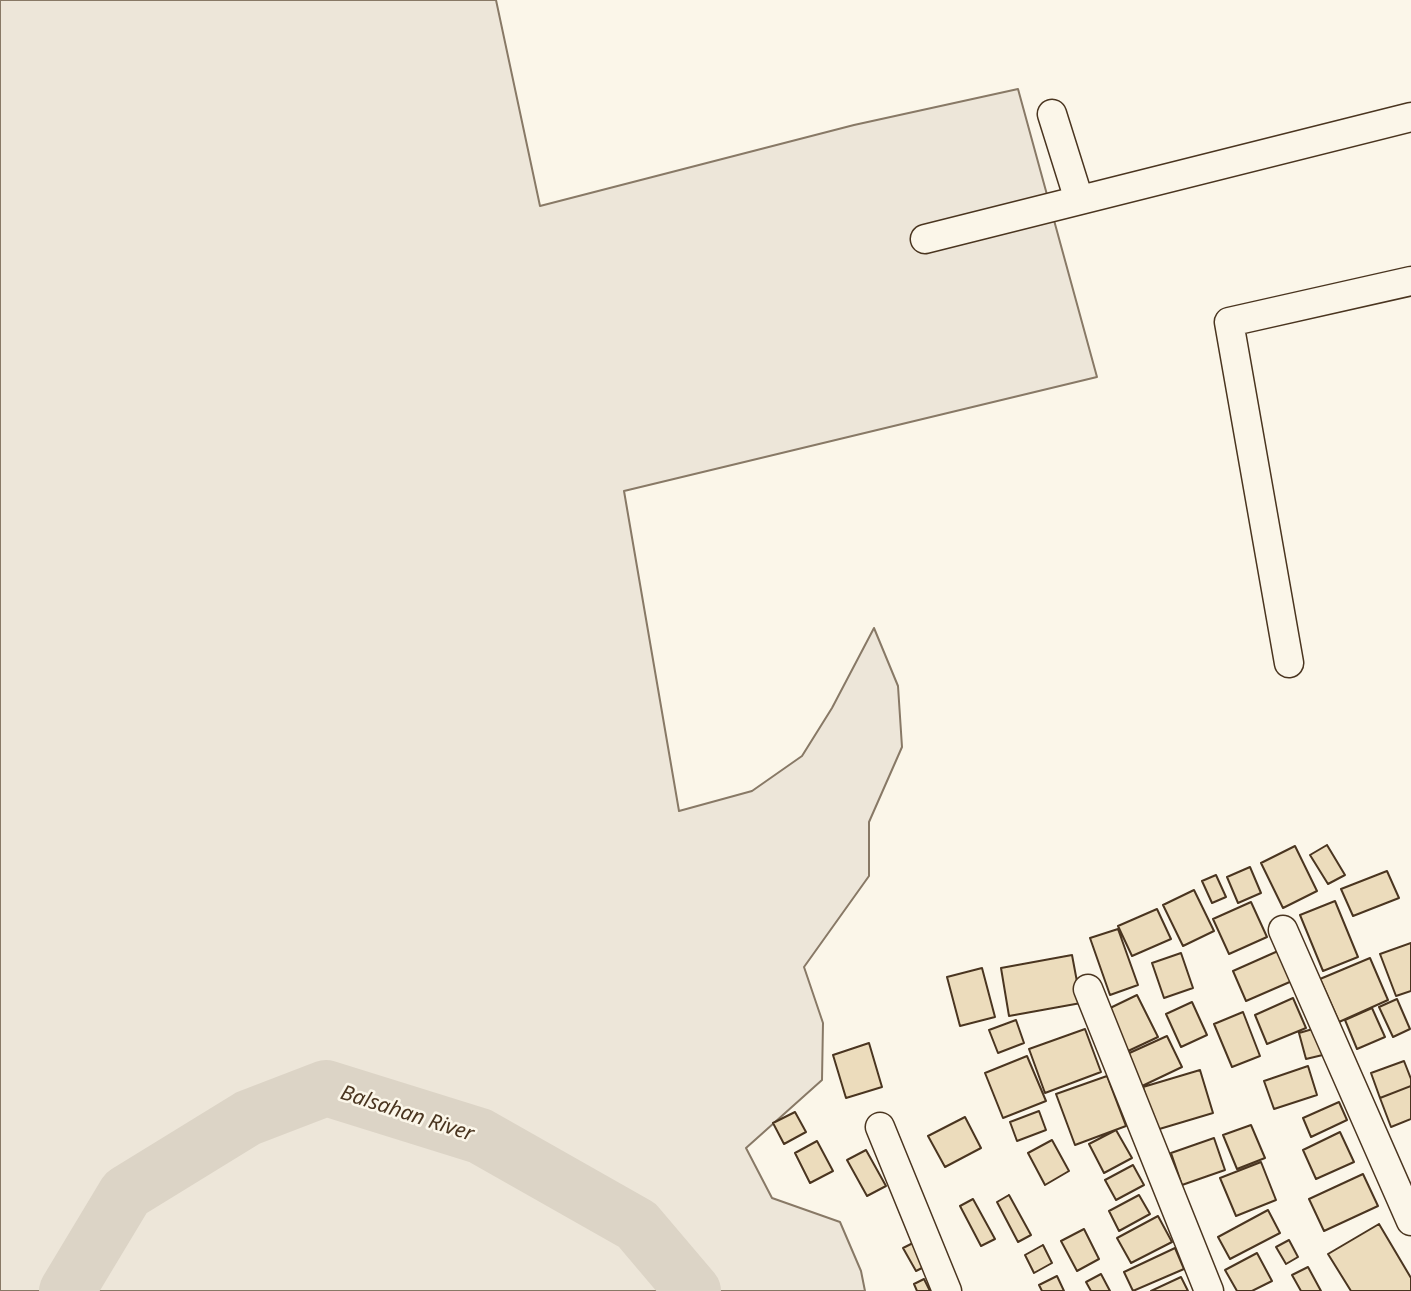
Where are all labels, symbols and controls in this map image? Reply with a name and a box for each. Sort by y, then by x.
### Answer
water label: Balsahan River [337,1081,477,1147]

